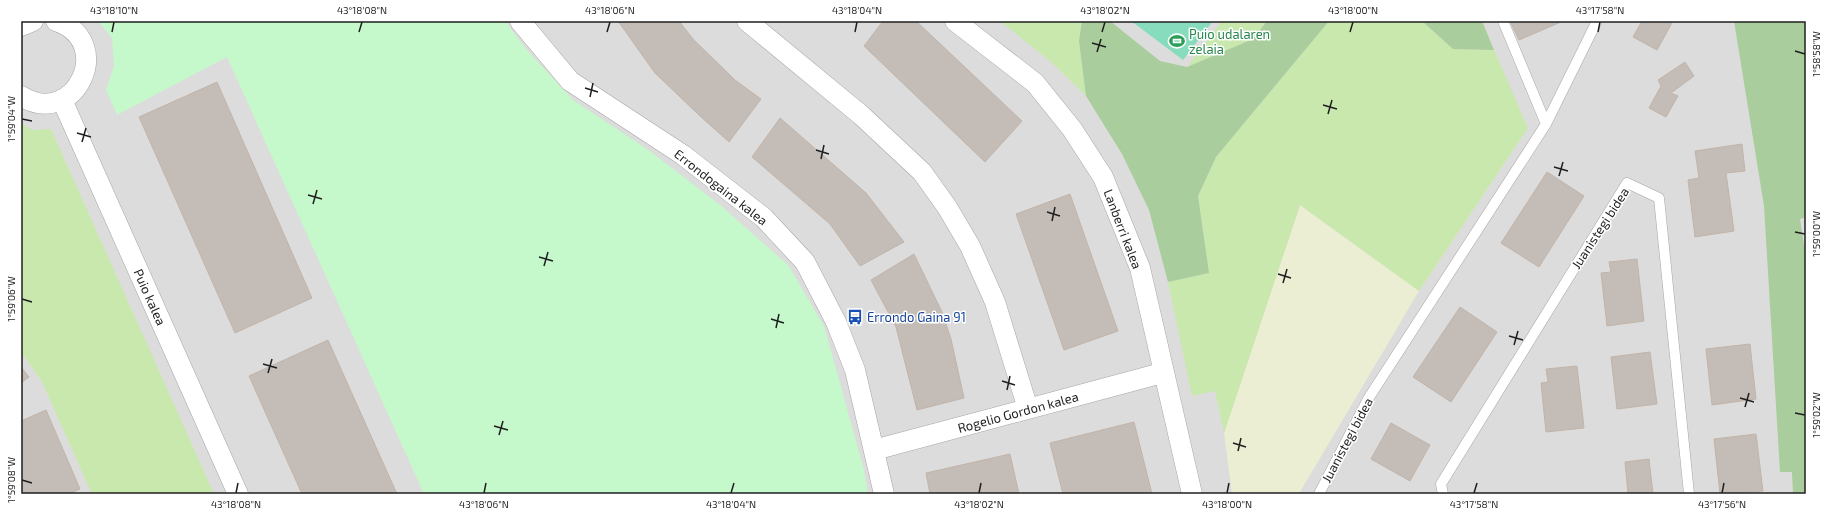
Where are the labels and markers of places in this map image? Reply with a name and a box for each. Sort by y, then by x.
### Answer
place label: Puio udalaren zelaia [1189,26,1270,57]
sports icon: Puio udalaren zelaia [1168,32,1186,50]
bus stop icon: Errondo Gaina 91 [846,308,864,326]
place label: Errondo Gaina 91 [867,309,966,325]

